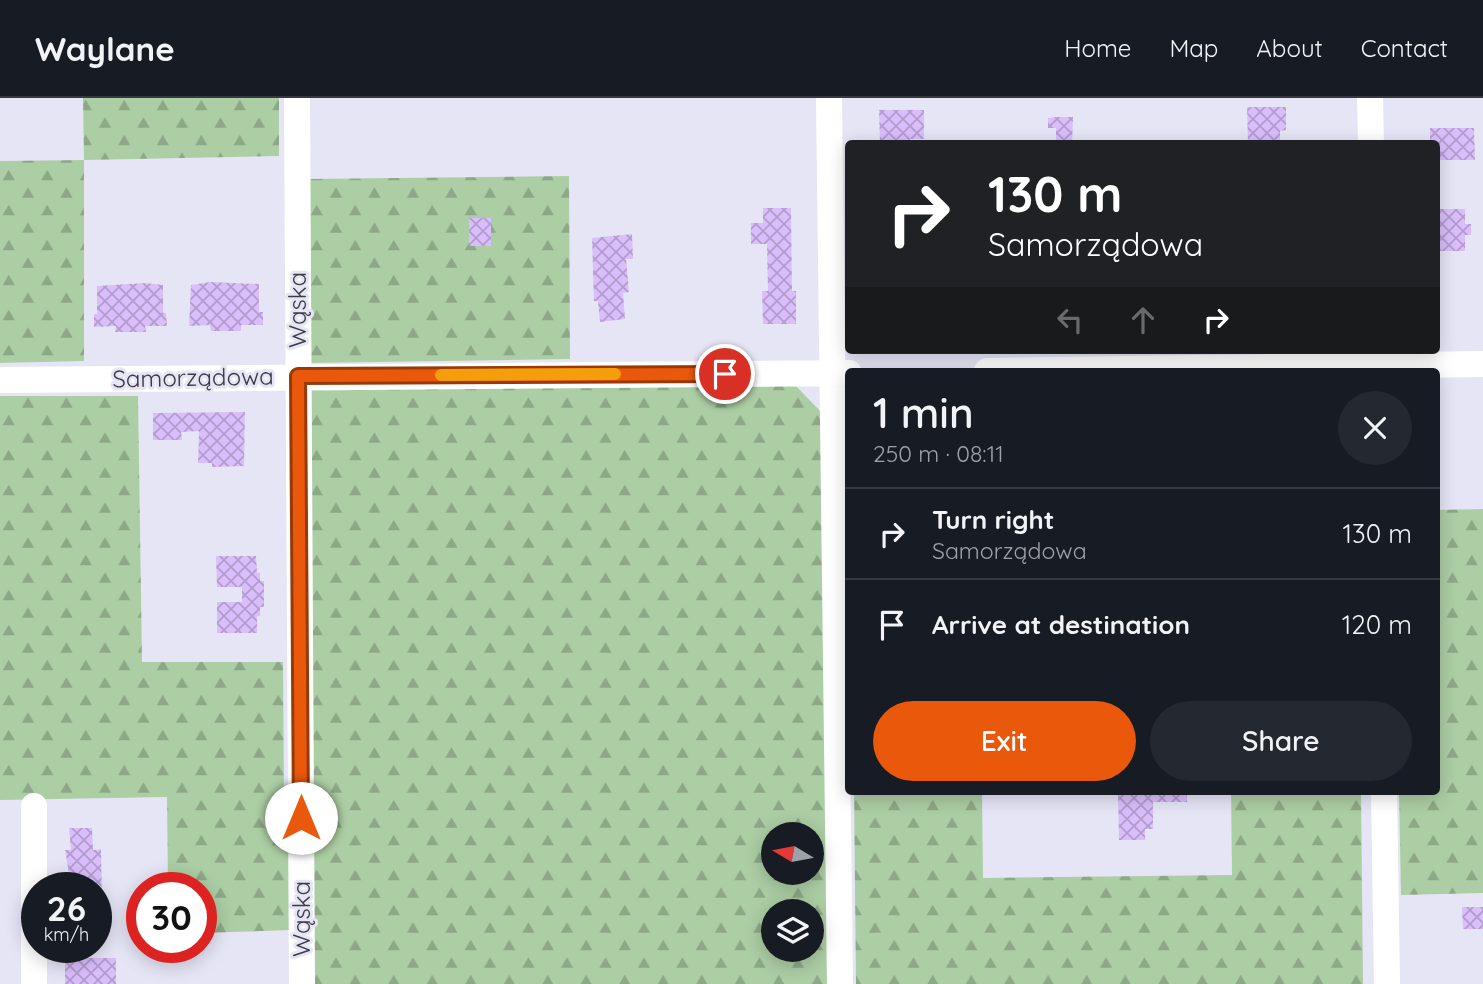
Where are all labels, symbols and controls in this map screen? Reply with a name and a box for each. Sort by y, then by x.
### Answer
text: Waylane [35,28,175,69]
text: Home [1064,33,1131,63]
text: Map [1169,33,1218,63]
text: About [1256,33,1323,63]
text: Contact [1361,33,1448,63]
text: 130 m [988,163,1122,224]
icon: right [873,168,964,259]
text: Samorządowa [988,224,1203,264]
street label: Wąska [282,272,312,348]
icon: left [1051,301,1089,339]
icon: ahead [1124,301,1162,339]
icon: right [1197,301,1235,339]
pin [695,344,755,404]
icon: arrive [706,355,744,393]
street label: Samorządowa [112,361,274,393]
text: 1 min [873,386,974,439]
button: close [1338,391,1412,465]
text: 250 m · 08:11 [873,439,1004,468]
text: Turn right [932,503,1054,536]
icon: right [873,515,911,553]
text: 130 m [1342,517,1412,550]
text: Samorządowa [932,536,1087,565]
icon: arrive [873,606,911,644]
text: Arrive at destination [932,608,1190,641]
text: 120 m [1342,608,1412,641]
button: Exit [873,701,1136,781]
button: Share [1150,701,1412,781]
position arrow [264,781,338,855]
north arrow [761,822,824,886]
map controls [761,822,824,962]
speed limit sign: 30 [126,872,217,963]
street label: Wąska [286,881,316,957]
text: 26 [47,886,86,930]
button: layers [761,899,824,962]
text: km/h [44,923,89,946]

